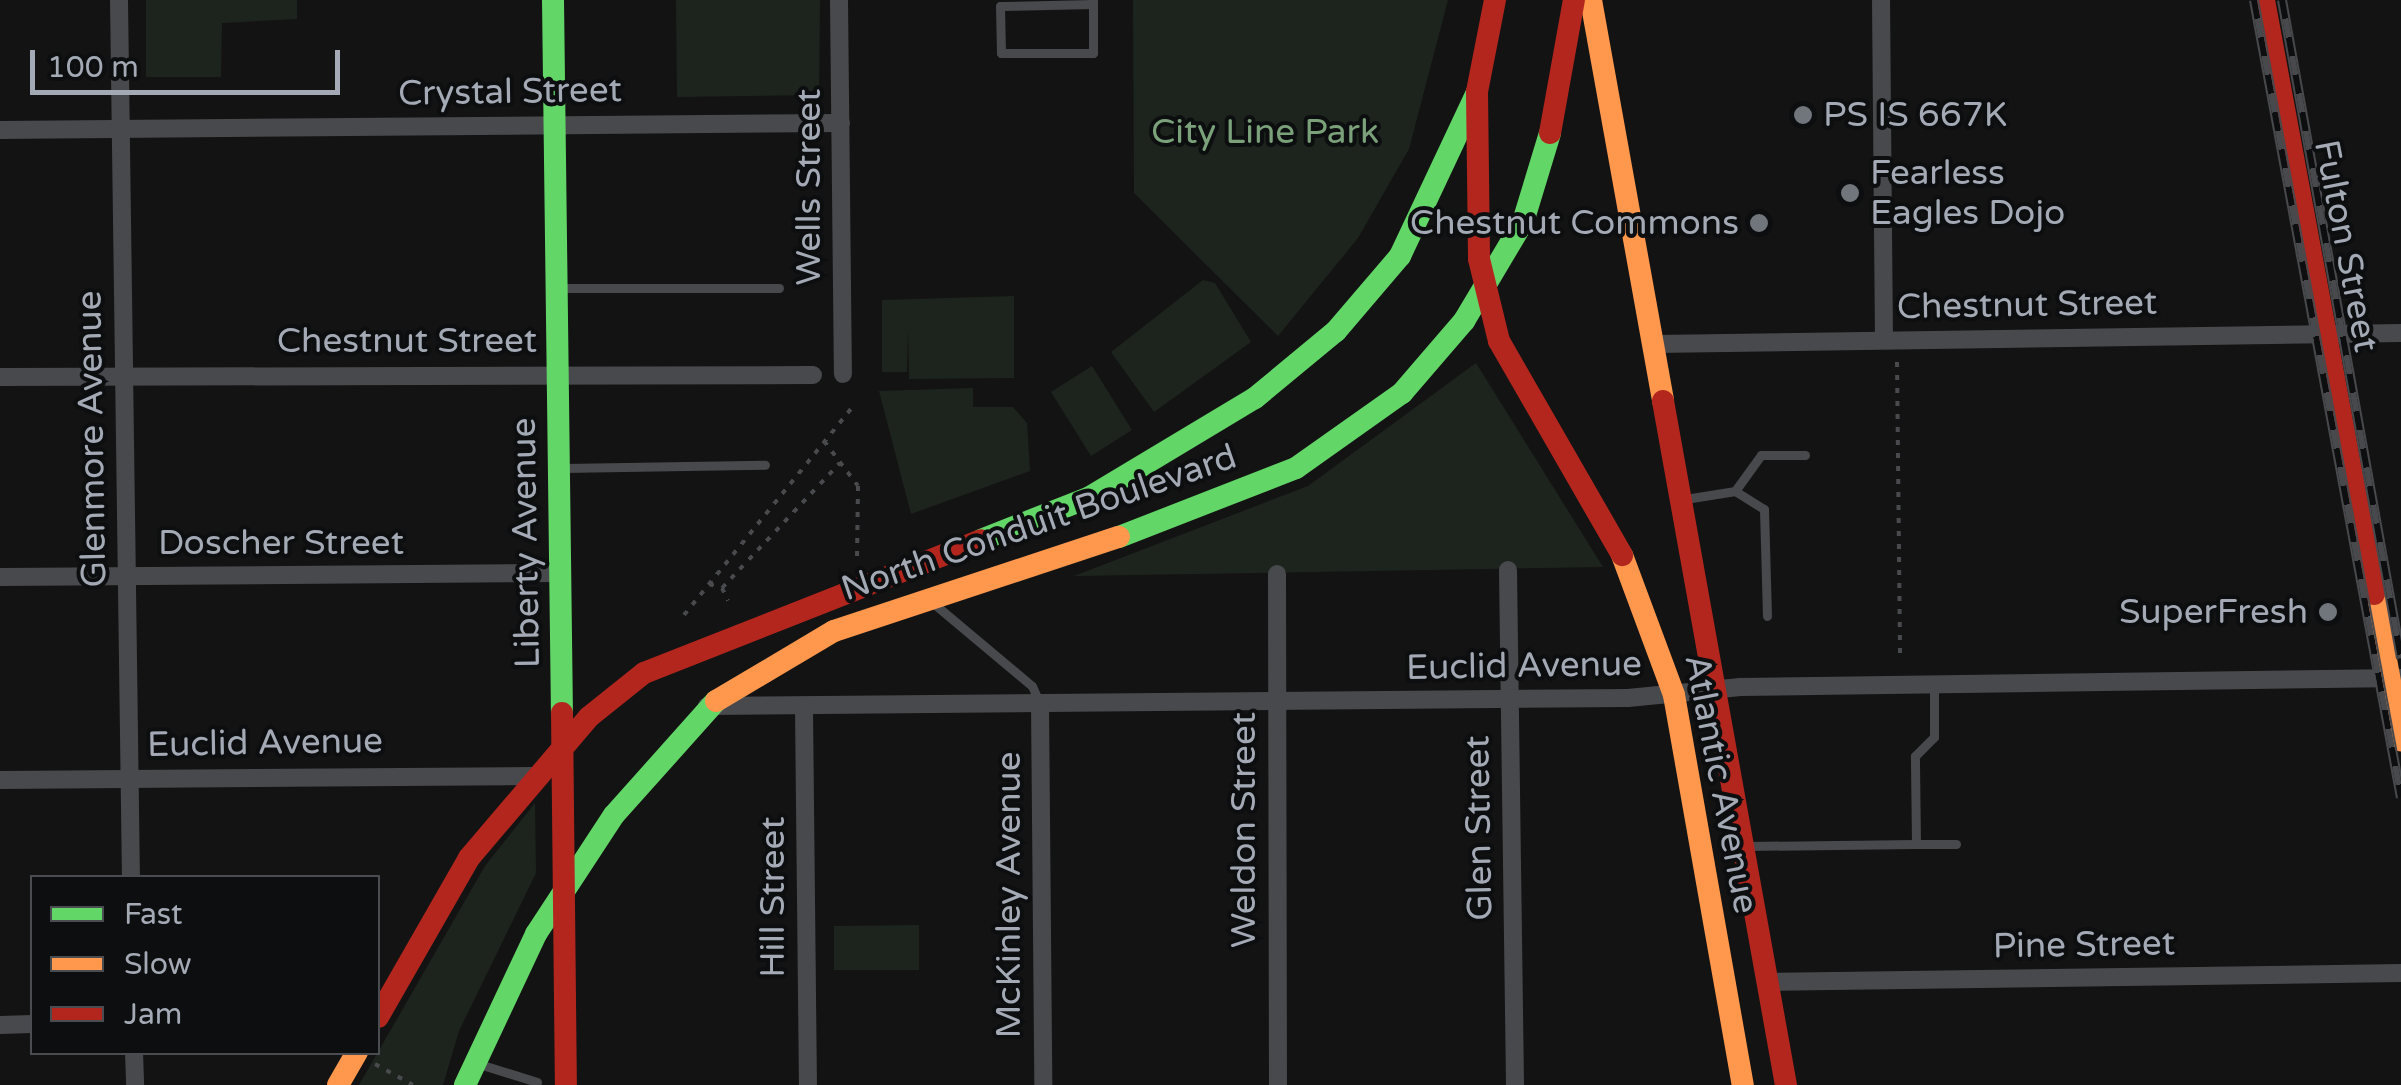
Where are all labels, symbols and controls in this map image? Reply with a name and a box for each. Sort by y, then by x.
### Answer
scale bar [35,30,345,92]
text: 100 m [47,49,139,86]
street label: Crystal Street [398,69,622,115]
street label: Wells Street [788,89,830,285]
place label: PS IS 667K [1823,94,2007,136]
marker: PS IS 667K [1792,104,1814,126]
park label: City Line Park [1151,111,1379,153]
street label: Fulton Street [2305,137,2387,355]
place label: Fearless Eagles Dojo [1870,152,2065,234]
marker: Fearless Eagles Dojo [1839,182,1861,204]
place label: Chestnut Commons [1410,202,1739,244]
marker: Chestnut Commons [1748,212,1770,234]
street label: Chestnut Street [1896,282,2158,328]
street label: Glenmore Avenue [68,290,116,588]
street label: Chestnut Street [277,320,537,362]
street label: Liberty Avenue [503,417,549,669]
street label: North Conduit Boulevard [836,436,1242,610]
street label: Doscher Street [158,522,404,564]
place label: SuperFresh [2119,591,2308,633]
marker: SuperFresh [2317,601,2339,623]
street label: Euclid Avenue [1406,643,1642,689]
street label: Atlantic Avenue [1675,651,1767,917]
street label: Weldon Street [1223,712,1265,948]
street label: Euclid Avenue [147,720,383,766]
street label: Glen Street [1456,735,1502,921]
street label: McKinley Avenue [988,752,1030,1038]
street label: Hill Street [752,816,794,978]
legend [30,875,380,1055]
text: Fast [124,896,183,933]
street label: Pine Street [1993,922,2175,968]
text: Slow [124,946,192,983]
text: Jam [124,996,182,1033]

